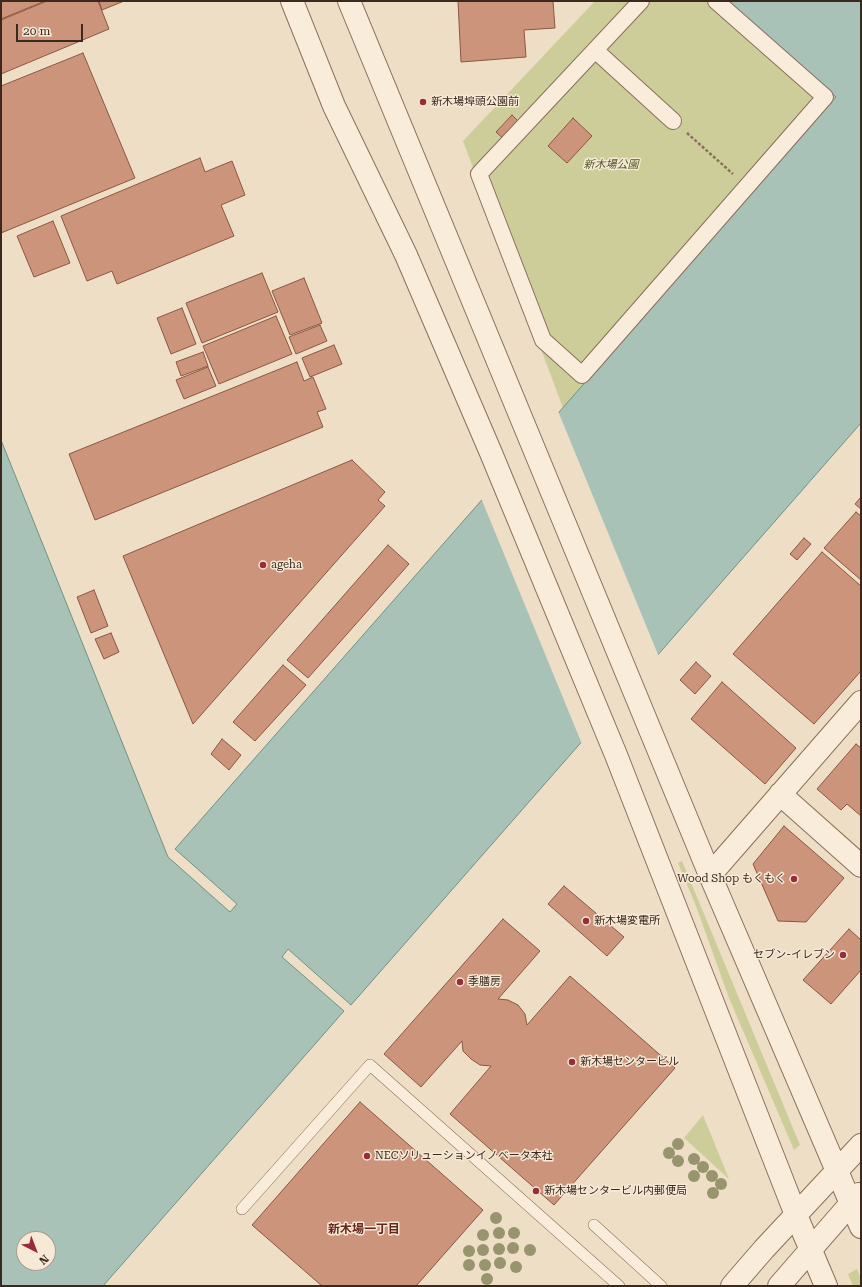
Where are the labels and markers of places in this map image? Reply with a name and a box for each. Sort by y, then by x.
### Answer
place label: 新木場埠頭公園前 [431,95,519,109]
marker: 新木場埠頭公園前 [418,97,428,107]
place label: ageha [271,558,302,572]
marker: ageha [258,560,268,570]
place label: Wood Shop もくもく [677,872,786,886]
marker: Wood Shop もくもく [789,874,799,884]
place label: 新木場変電所 [594,914,660,928]
marker: 新木場変電所 [581,916,591,926]
place label: セブン-イレブン [753,948,835,962]
marker: セブン-イレブン [838,950,848,960]
place label: 季膳房 [468,975,501,989]
marker: 季膳房 [455,977,465,987]
place label: 新木場センタービル [580,1055,679,1069]
marker: 新木場センタービル [567,1057,577,1067]
place label: NECソリューションイノベータ本社 [375,1149,553,1163]
marker: NECソリューションイノベータ本社 [362,1151,372,1161]
place label: 新木場センタービル内郵便局 [544,1184,687,1198]
marker: 新木場センタービル内郵便局 [531,1186,541,1196]

